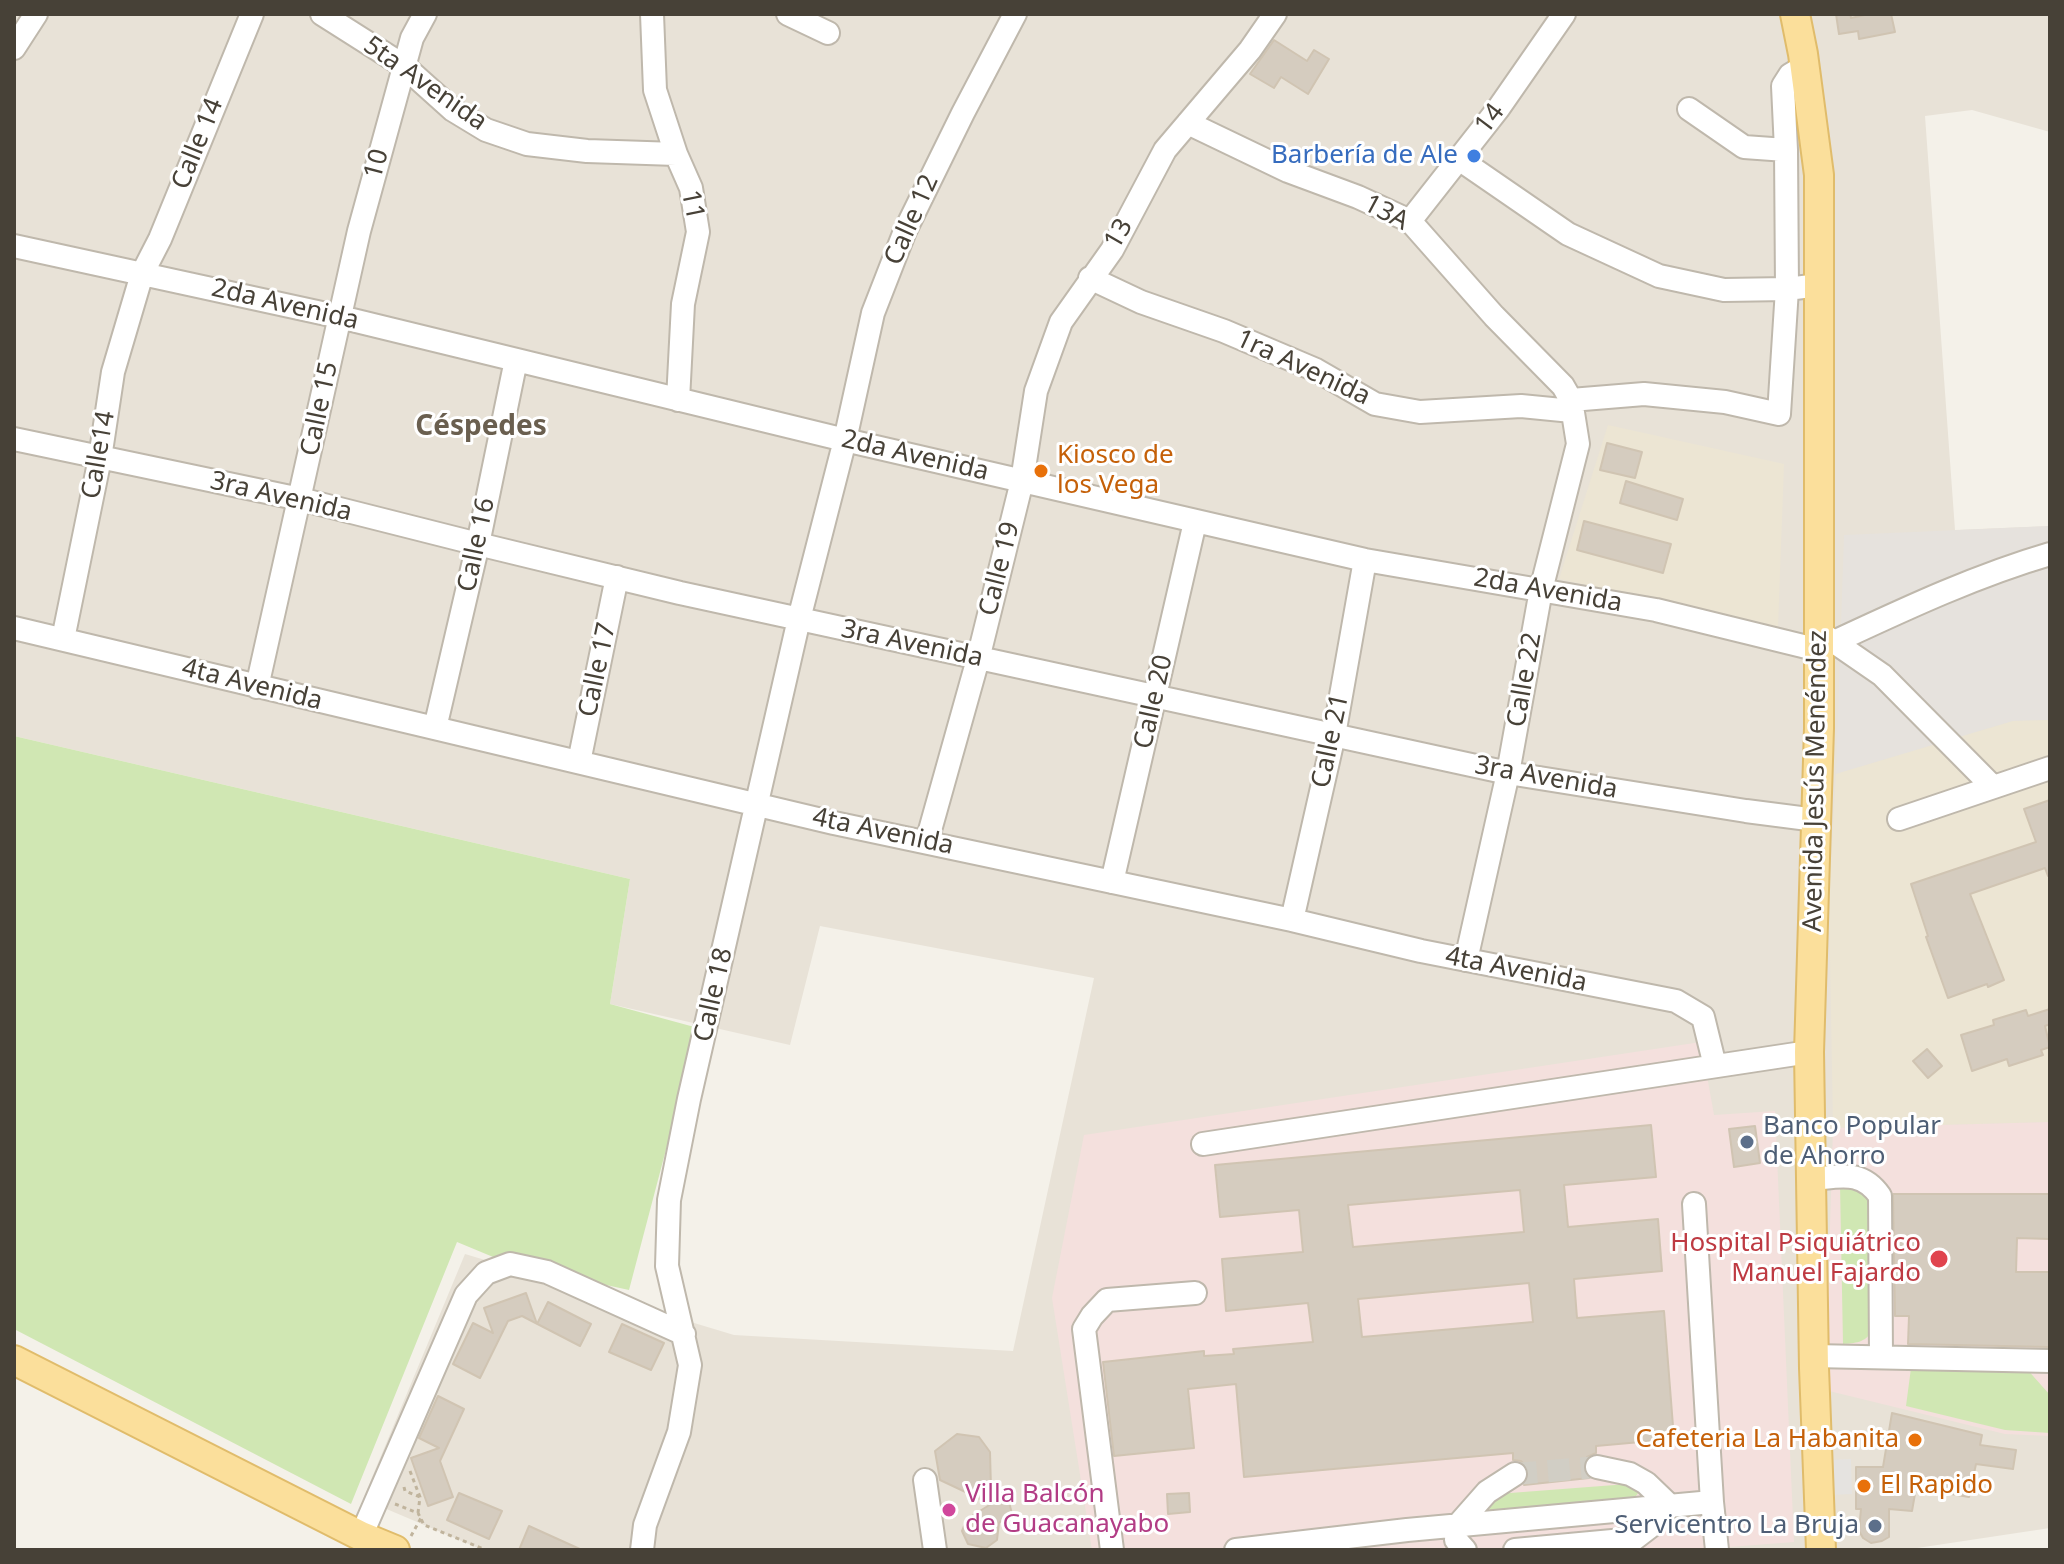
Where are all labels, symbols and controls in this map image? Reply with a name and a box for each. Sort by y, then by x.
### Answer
street label: 5ta Avenida [357,30,493,138]
street label: Calle 14 [166,94,230,194]
street label: 14 [1469,98,1511,140]
place label: Barbería de Ale [1271,140,1458,172]
street label: 10 [358,146,396,182]
marker: Barbería de Ale [1465,147,1483,165]
street label: Calle 12 [878,170,946,270]
street label: 11 [674,187,710,223]
street label: 13A [1358,188,1414,238]
street label: 13 [1098,213,1140,255]
street label: 2da Avenida [208,273,362,337]
street label: 1ra Avenida [1231,323,1375,413]
street label: Calle 15 [295,359,345,459]
street label: Calle14 [76,409,122,501]
district label: Céspedes [415,410,547,444]
street label: 2da Avenida [838,424,992,488]
place label: Kiosco de los Vega [1057,440,1174,502]
marker: Kiosco de los Vega [1032,462,1050,480]
street label: 3ra Avenida [207,466,355,528]
street label: Calle 16 [452,495,502,595]
street label: Calle 19 [973,519,1027,619]
street label: 2da Avenida [1471,563,1625,619]
street label: 3ra Avenida [838,614,986,674]
street label: Calle 17 [573,620,623,720]
street label: Calle 22 [1501,630,1549,730]
street label: Avenida Jesús Menéndez [1798,630,1834,932]
street label: Calle 20 [1128,652,1180,752]
street label: 4ta Avenida [179,653,325,717]
street label: Calle 21 [1306,691,1356,791]
street label: 3ra Avenida [1472,750,1620,806]
street label: 4ta Avenida [810,802,956,862]
street label: 4ta Avenida [1443,941,1589,999]
street label: Calle 18 [688,945,740,1045]
place label: Banco Popular de Ahorro [1763,1111,1941,1172]
marker: Banco Popular de Ahorro [1738,1133,1756,1151]
place label: Hospital Psiquiátrico Manuel Fajardo [1670,1228,1921,1290]
marker: Hospital Psiquiátrico Manuel Fajardo [1928,1248,1950,1270]
place label: Cafeteria La Habanita [1635,1424,1899,1456]
marker: Cafeteria La Habanita [1906,1431,1924,1449]
place label: El Rapido [1880,1470,1993,1502]
marker: El Rapido [1855,1477,1873,1495]
place label: Villa Balcón de Guacanayabo [965,1479,1169,1540]
marker: Villa Balcón de Guacanayabo [940,1501,958,1519]
place label: Servicentro La Bruja [1614,1510,1859,1542]
marker: Servicentro La Bruja [1866,1517,1884,1535]

